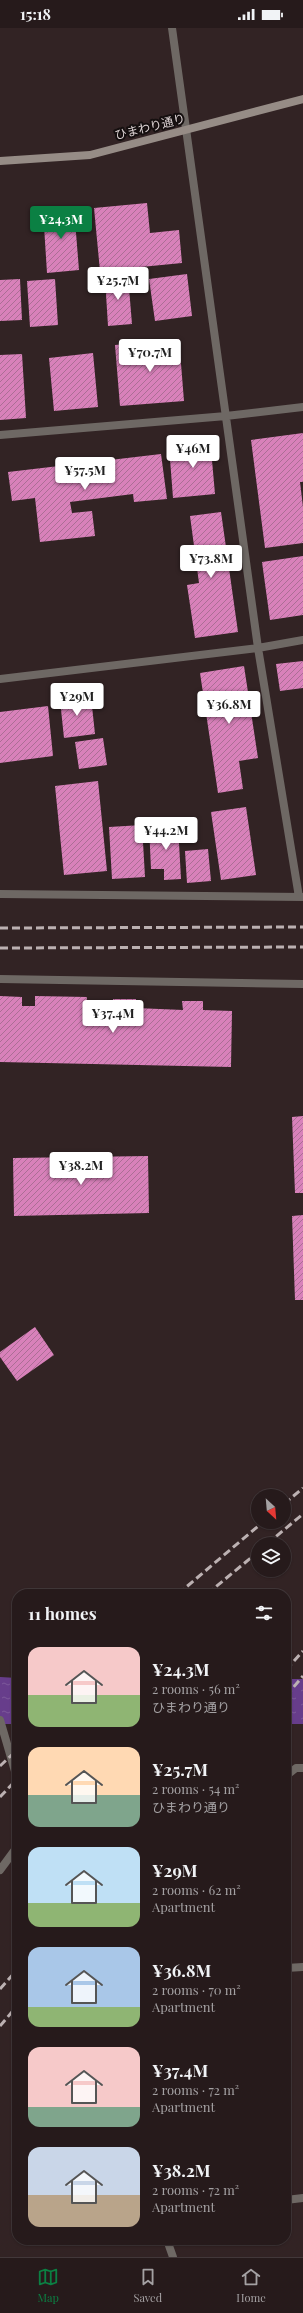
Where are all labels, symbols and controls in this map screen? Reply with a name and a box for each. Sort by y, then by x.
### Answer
text: 15:18 [20,4,51,24]
street label: ひまわり通り [113,110,187,143]
pin: ¥24.3M [28,206,94,240]
text: ¥24.3M [39,210,83,227]
pin: ¥25.7M [85,267,151,301]
text: ¥25.7M [97,271,139,288]
pin: ¥70.7M [117,339,183,373]
text: ¥70.7M [128,343,172,360]
pin: ¥46M [169,435,217,469]
text: ¥46M [175,439,211,456]
pin: ¥57.5M [52,457,118,491]
text: ¥57.5M [64,461,106,478]
pin: ¥73.8M [178,545,244,579]
text: ¥73.8M [189,549,233,566]
pin: ¥29M [53,683,101,717]
text: ¥29M [60,687,94,704]
pin: ¥36.8M [196,691,262,725]
text: ¥36.8M [206,695,252,712]
pin: ¥44.2M [133,817,199,851]
text: ¥44.2M [144,821,188,838]
pin: ¥37.4M [80,1000,146,1034]
text: ¥37.4M [91,1004,135,1021]
pin: ¥38.2M [48,1152,114,1186]
text: ¥38.2M [59,1156,103,1173]
north arrow [251,1489,291,1529]
map controls [251,1489,291,1577]
button: layers [251,1537,291,1577]
text: 11 homes [28,1602,97,1624]
icon: filters [253,1602,275,1624]
text: ¥24.3M [152,1658,210,1680]
icon: home [60,1663,108,1711]
text: 2 rooms · 56 m² [152,1680,240,1697]
text: ひまわり通り [152,1698,230,1715]
text: ¥25.7M [152,1758,208,1780]
icon: home [60,1763,108,1811]
text: 2 rooms · 54 m² [152,1780,240,1797]
text: ひまわり通り [152,1798,230,1815]
text: ¥29M [152,1859,198,1881]
icon: home [60,1863,108,1911]
text: 2 rooms · 62 m² [152,1881,241,1898]
text: Apartment [152,1898,215,1915]
text: ¥36.8M [152,1959,211,1981]
icon: home [60,1963,108,2011]
text: 2 rooms · 70 m² [152,1981,241,1998]
text: Apartment [152,1998,215,2015]
text: ¥37.4M [152,2059,208,2081]
icon: home [60,2063,108,2111]
text: 2 rooms · 72 m² [152,2081,239,2098]
text: Apartment [152,2098,215,2115]
text: ¥38.2M [152,2159,211,2181]
icon: home [60,2163,108,2211]
text: 2 rooms · 72 m² [152,2181,239,2198]
text: Apartment [152,2198,215,2215]
tab: Map [37,2266,59,2305]
tab: Saved [133,2266,162,2305]
tab: Home [236,2266,266,2305]

